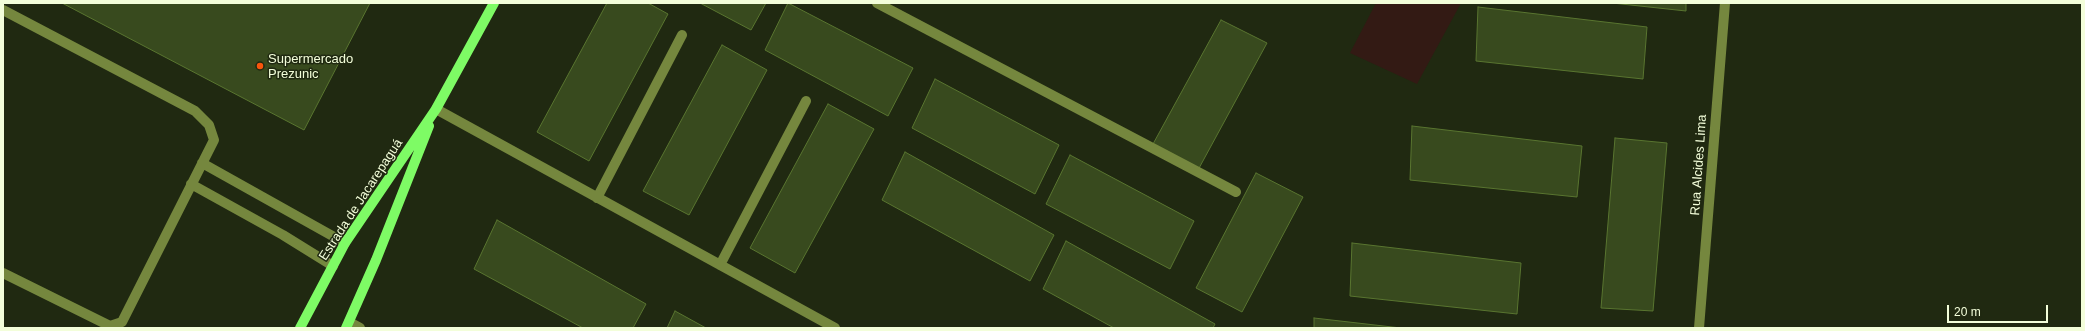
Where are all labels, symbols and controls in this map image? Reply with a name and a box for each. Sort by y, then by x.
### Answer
place label: Supermercado Prezunic [268,51,353,82]
marker: Supermercado Prezunic [255,61,265,71]
street label: Rua Alcides Lima [1688,114,1710,216]
street label: Estrada de Jacarepaguá [316,136,406,264]
scale bar [1949,297,2050,323]
text: 20 m [1954,305,1981,319]

